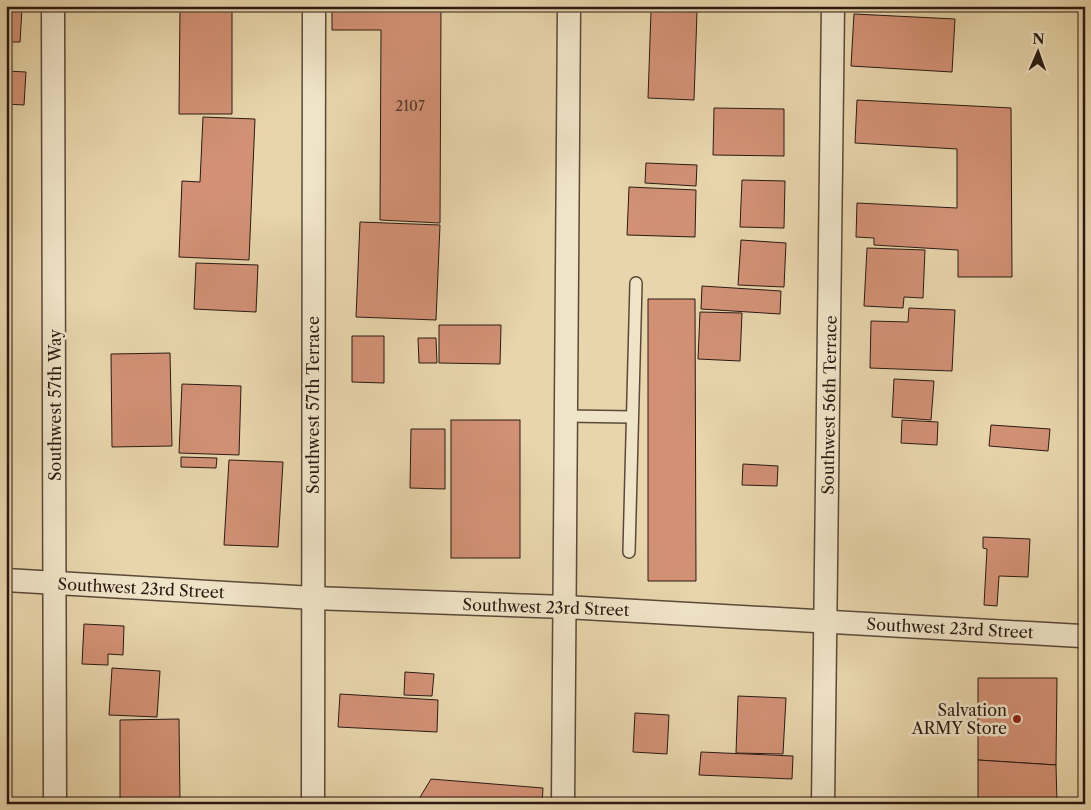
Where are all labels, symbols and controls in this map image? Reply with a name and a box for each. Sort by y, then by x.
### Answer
north arrow [1014,28,1064,78]
text: N [1032,30,1045,48]
house number: 2107 [395,97,425,115]
street label: Southwest 56th Terrace [817,315,841,495]
street label: Southwest 57th Terrace [303,316,323,494]
street label: Southwest 57th Way [45,328,65,481]
street label: Southwest 23rd Street [57,574,225,602]
street label: Southwest 23rd Street [462,594,630,620]
street label: Southwest 23rd Street [866,614,1034,642]
place label: Salvation ARMY Store [911,700,1007,738]
marker: Salvation ARMY Store [1011,713,1023,725]

